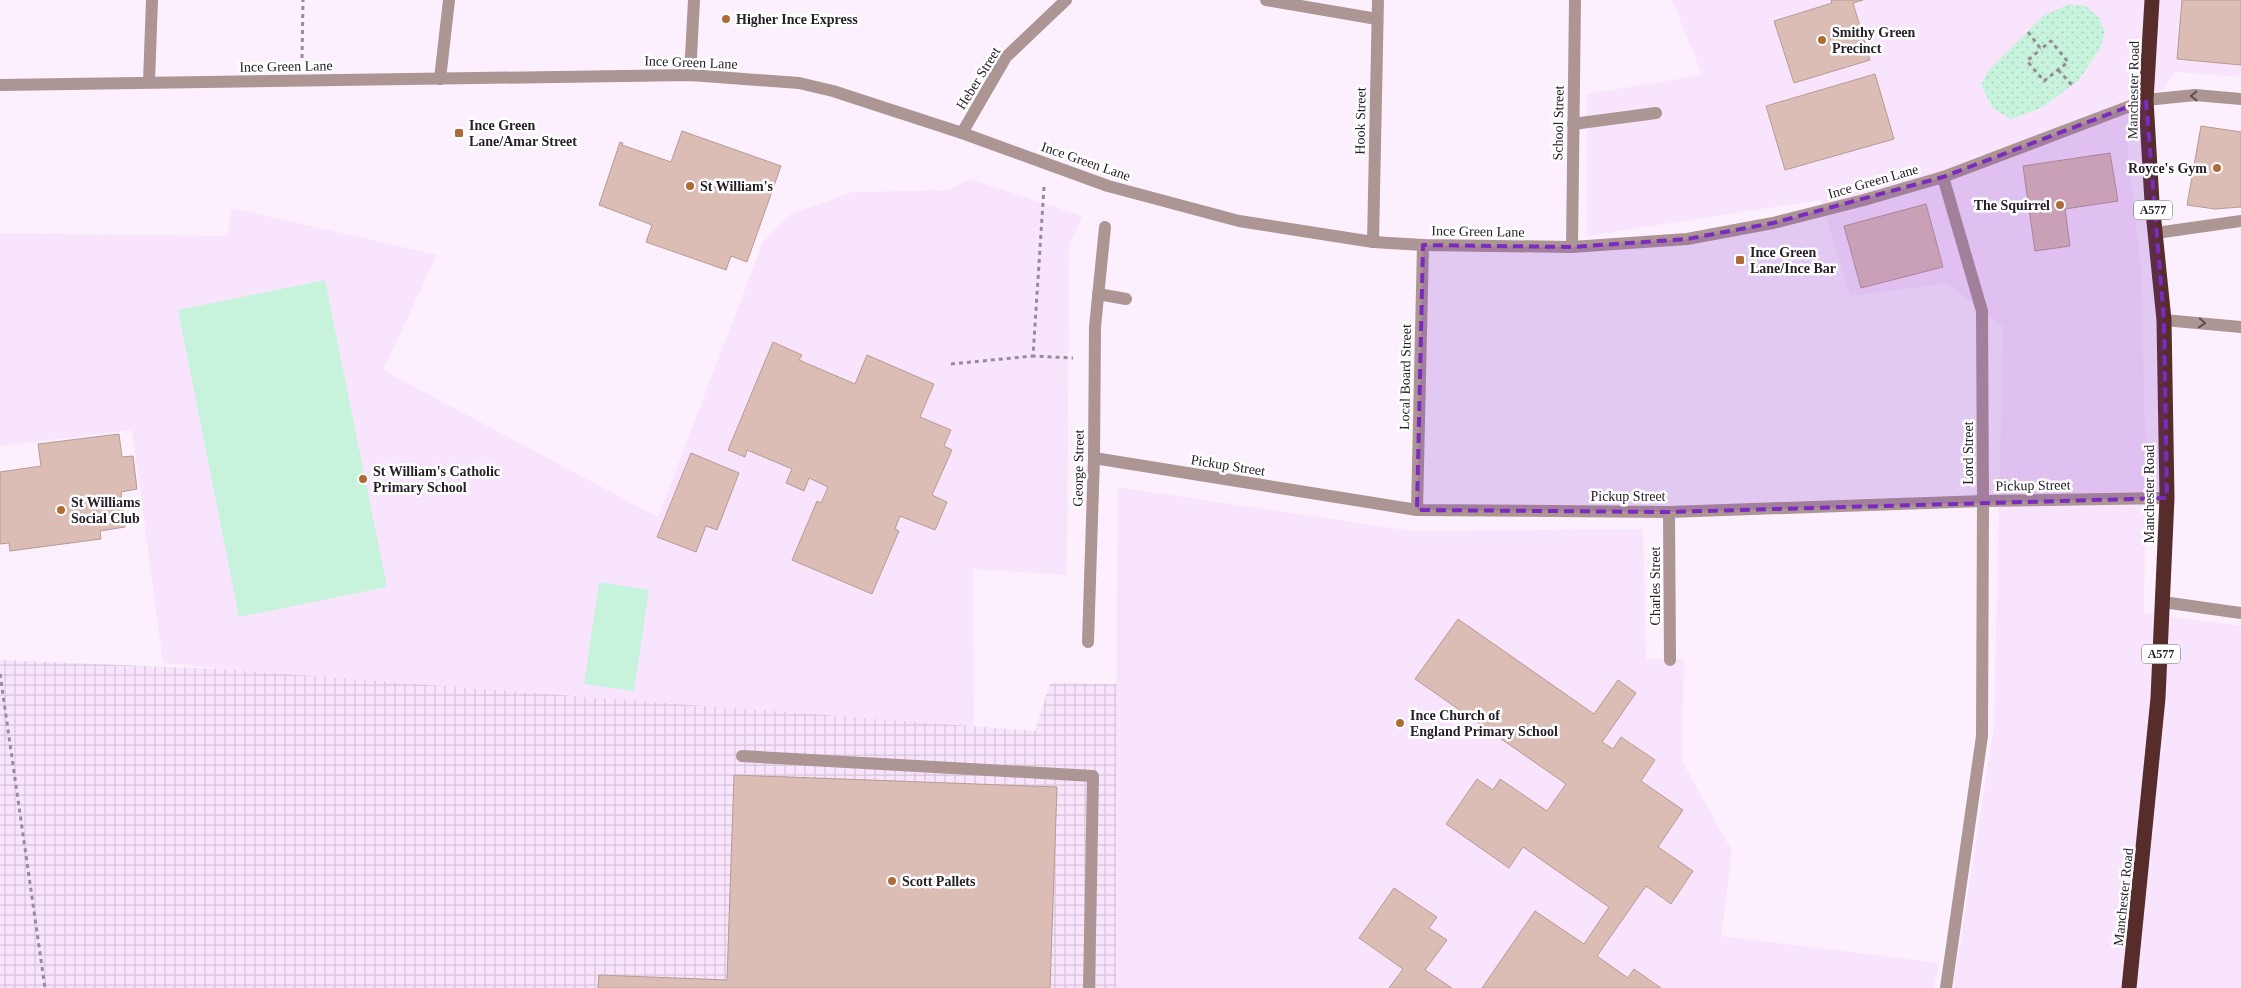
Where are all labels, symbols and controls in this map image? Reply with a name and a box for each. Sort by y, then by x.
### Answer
place label: Higher Ince Express [736,12,858,27]
marker: Higher Ince Express [720,13,732,25]
place label: Smithy Green Precinct [1832,25,1916,56]
marker: Smithy Green Precinct [1816,34,1828,46]
street label: Manchester Road [2125,41,2142,139]
street label: Heber Street [953,44,1003,112]
street label: Ince Green Lane [644,53,738,72]
street label: Ince Green Lane [239,58,333,75]
street label: School Street [1550,85,1567,161]
street label: Hook Street [1352,87,1369,155]
one-way arrow [2189,91,2197,101]
place label: Ince Green Lane/Amar Street [469,118,577,149]
marker: Ince Green Lane/Amar Street [453,127,465,139]
street label: Ince Green Lane [1039,139,1132,184]
street label: Ince Green Lane [1826,161,1920,202]
place label: Royce's Gym [2128,161,2207,176]
marker: Royce's Gym [2211,162,2223,174]
place label: St William's [700,179,774,194]
marker: St William's [684,180,696,192]
place label: The Squirrel [1974,198,2050,213]
marker: The Squirrel [2054,199,2066,211]
road number: A577 [2134,200,2172,220]
street label: Ince Green Lane [1431,223,1525,240]
place label: Ince Green Lane/Ince Bar [1750,245,1836,276]
marker: Ince Green Lane/Ince Bar [1734,254,1746,266]
one-way arrow [2199,317,2207,328]
street label: Local Board Street [1397,324,1414,430]
street label: Lord Street [1961,421,1976,485]
street label: George Street [1070,429,1087,507]
street label: Manchester Road [2142,445,2157,543]
street label: Pickup Street [1190,452,1266,479]
place label: St William's Catholic Primary School [373,464,500,495]
marker: St William's Catholic Primary School [357,473,369,485]
street label: Pickup Street [1995,477,2071,494]
street label: Pickup Street [1590,489,1666,504]
place label: St Williams Social Club [71,495,141,526]
marker: St Williams Social Club [55,504,67,516]
street label: Charles Street [1648,546,1663,625]
road number: A577 [2142,644,2180,664]
place label: Ince Church of England Primary School [1410,708,1558,739]
marker: Ince Church of England Primary School [1394,717,1406,729]
street label: Manchester Road [2111,847,2136,947]
place label: Scott Pallets [902,874,976,889]
marker: Scott Pallets [886,875,898,887]

